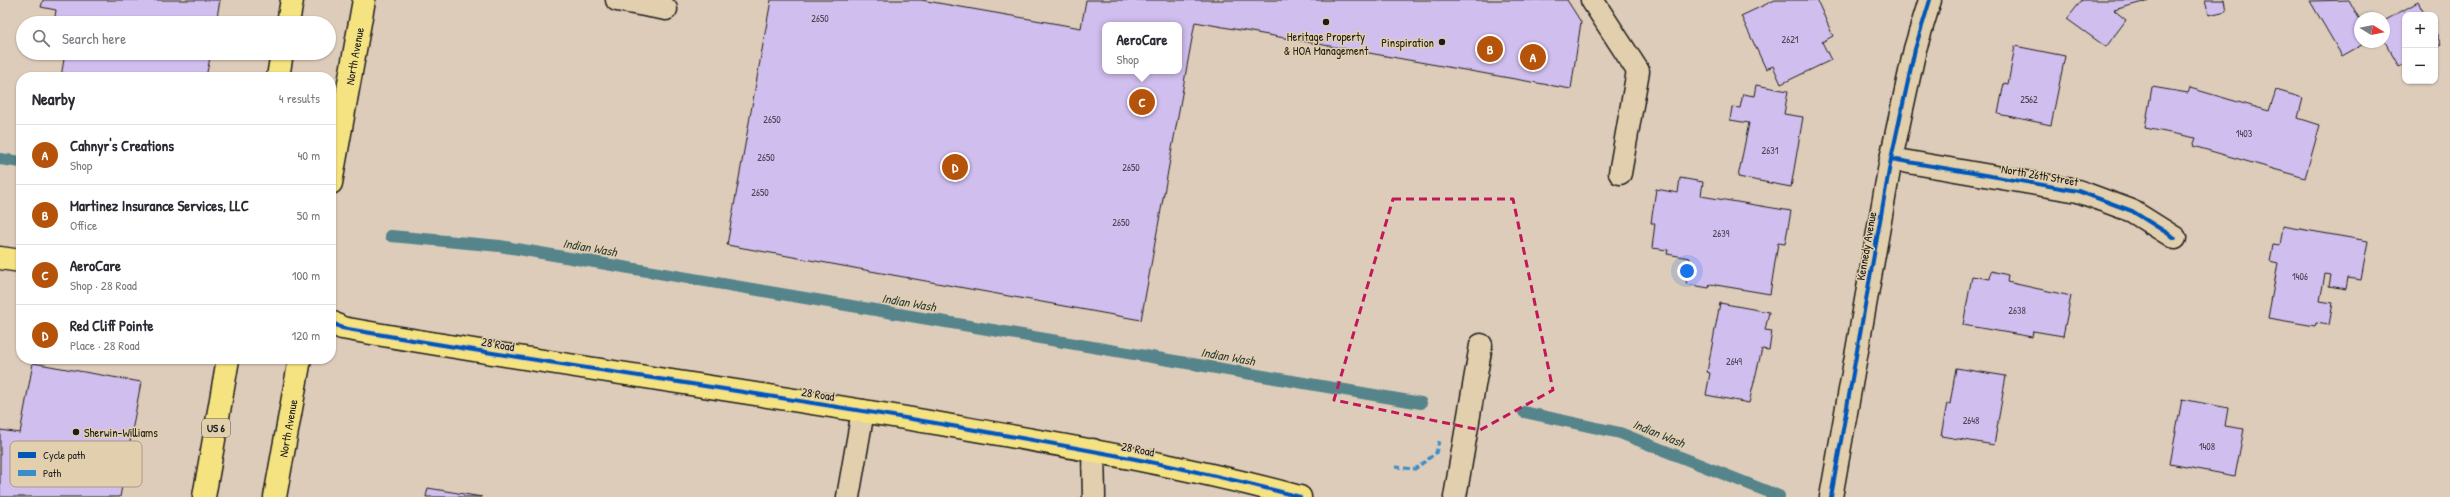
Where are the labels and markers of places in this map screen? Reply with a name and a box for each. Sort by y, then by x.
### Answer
marker: Heritage Property & HOA Management [1321,17,1331,27]
place label: Heritage Property & HOA Management [1284,28,1369,59]
place label: Pinspiration [1381,34,1434,51]
pin: B [1477,34,1503,64]
marker: Pinspiration [1437,37,1447,47]
pin: A [1520,42,1546,72]
pin: C [1129,87,1155,117]
pin: D [942,152,968,182]
place label: Sherwin-Williams [84,424,158,441]
marker: Sherwin-Williams [71,427,81,437]

